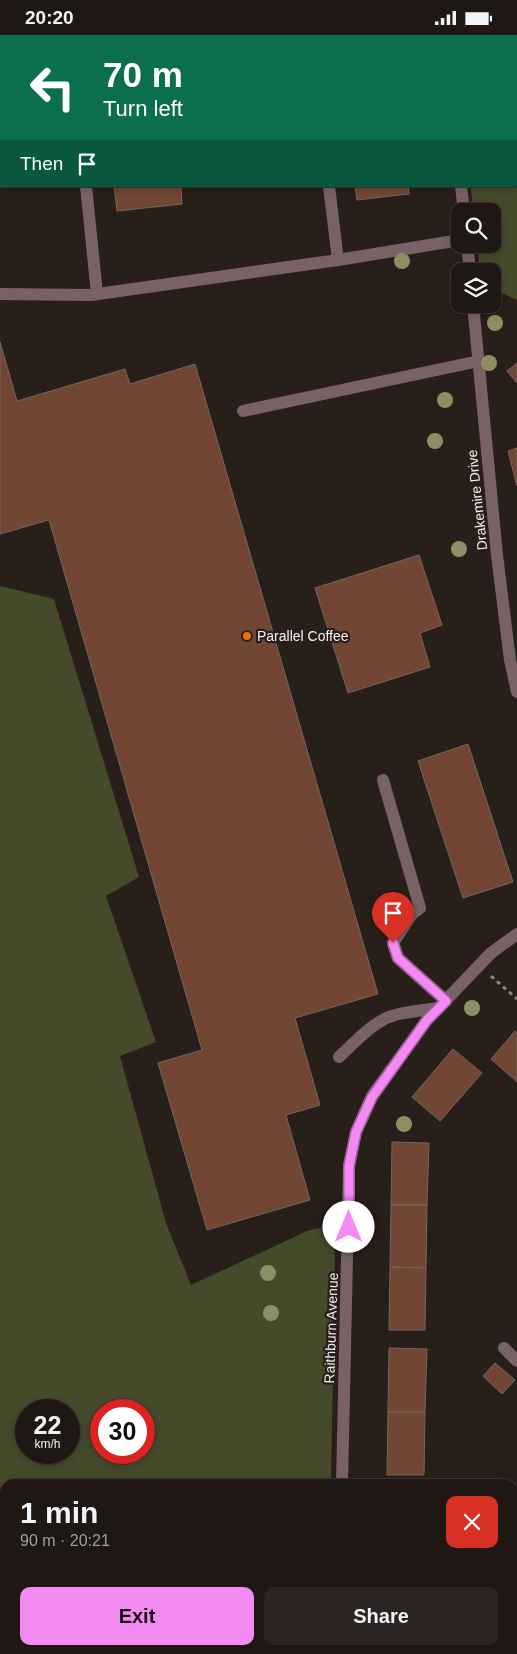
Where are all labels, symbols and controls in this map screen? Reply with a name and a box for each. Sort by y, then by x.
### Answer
text: 20:20 [25,7,74,28]
icon: left [20,55,85,120]
text: 70 m [103,55,183,94]
text: Turn left [103,96,183,121]
icon: arrive [73,150,101,178]
text: Then [20,153,63,174]
map controls [451,203,501,313]
button: search [451,203,501,253]
button: layers [451,263,501,313]
street label: Drakemire Drive [464,449,490,551]
place label: Parallel Coffee [257,628,349,644]
marker: Parallel Coffee [241,630,253,642]
pin [372,892,414,943]
icon: arrive [379,899,407,927]
position arrow [322,1200,374,1252]
street label: Raithburn Avenue [321,1272,341,1384]
speed limit sign: 30 [90,1399,155,1464]
text: 22 [34,1411,61,1439]
text: km/h [34,1437,61,1451]
text: 1 min [20,1496,98,1529]
button: close [446,1496,498,1548]
text: 90 m · 20:21 [20,1532,110,1549]
button: Exit [20,1587,254,1645]
button: Share [264,1587,498,1645]

